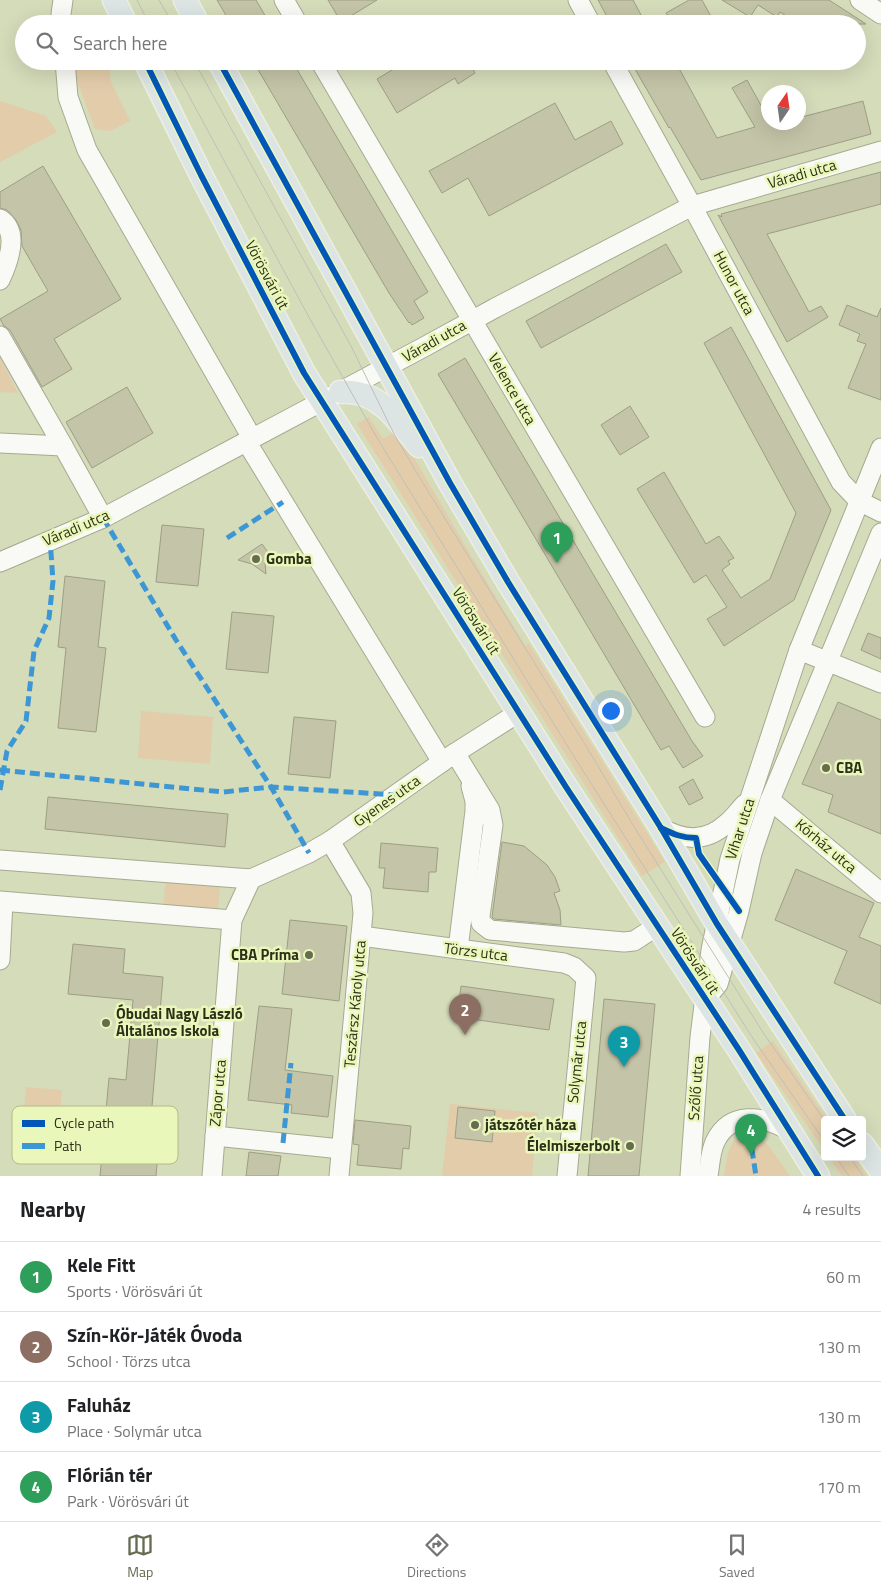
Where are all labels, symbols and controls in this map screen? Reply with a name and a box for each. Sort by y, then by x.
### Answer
search box [15,15,866,70]
text: Search here [73,28,167,57]
icon: search [33,29,61,57]
north arrow [761,85,806,130]
street label: Váradi utca [765,153,839,194]
street label: Vörösvári út [240,236,296,314]
street label: Hunor utca [708,247,761,319]
street label: Váradi utca [397,313,471,368]
street label: Velence utca [483,349,543,429]
street label: Váradi utca [39,503,113,552]
pin: 1 [541,522,573,563]
place label: Gomba [266,547,312,570]
marker: Gomba [250,553,262,565]
street label: Vörösvári út [447,583,507,660]
your location [598,698,624,724]
place label: CBA [836,756,862,779]
marker: CBA [820,762,832,774]
street label: Gyenes utca [349,769,425,832]
street label: Vihar utca [719,795,760,863]
street label: Kórház utca [790,813,863,879]
street label: Vörösvári út [665,923,726,999]
street label: Törzs utca [443,936,510,967]
street label: Teszársz Károly utca [337,939,372,1069]
place label: CBA Príma [231,943,299,966]
marker: CBA Príma [303,949,315,961]
pin: 2 [449,994,481,1035]
place label: Óbudai Nagy László Általános Iskola [116,1002,243,1042]
marker: Óbudai Nagy László Általános Iskola [100,1017,112,1029]
street label: Solymár utca [561,1019,592,1104]
pin: 3 [608,1026,640,1067]
street label: Szőlő utca [682,1054,709,1121]
street label: Zápor utca [203,1058,232,1127]
legend [12,1106,178,1164]
text: Cycle path [54,1112,114,1133]
place label: játszótér háza [484,1113,577,1136]
pin: 4 [735,1114,767,1155]
map controls [821,1116,866,1161]
button: layers [821,1116,866,1161]
marker: játszótér háza [469,1119,481,1131]
place label: Élelmiszerbolt [527,1134,621,1157]
text: Path [54,1135,82,1156]
marker: Élelmiszerbolt [624,1140,636,1152]
text: Nearby [20,1193,85,1225]
text: 4 results [802,1197,861,1221]
text: Kele Fitt [67,1250,135,1279]
text: 1 [32,1265,40,1289]
text: 60 m [826,1265,861,1289]
text: Sports · Vörösvári út [67,1279,202,1303]
text: Szín-Kör-Játék Óvoda [67,1320,242,1349]
text: 2 [32,1335,40,1359]
text: 130 m [817,1335,861,1359]
text: School · Törzs utca [67,1349,191,1373]
text: Faluház [67,1390,131,1419]
text: 3 [32,1405,40,1429]
text: 130 m [817,1405,861,1429]
text: Place · Solymár utca [67,1419,202,1443]
text: Flórián tér [67,1460,152,1489]
text: 4 [32,1475,40,1499]
text: 170 m [817,1475,861,1499]
text: Park · Vörösvári út [67,1489,189,1513]
tab: Map [126,1531,154,1582]
tab: Directions [407,1531,466,1582]
tab: Saved [719,1531,755,1582]

